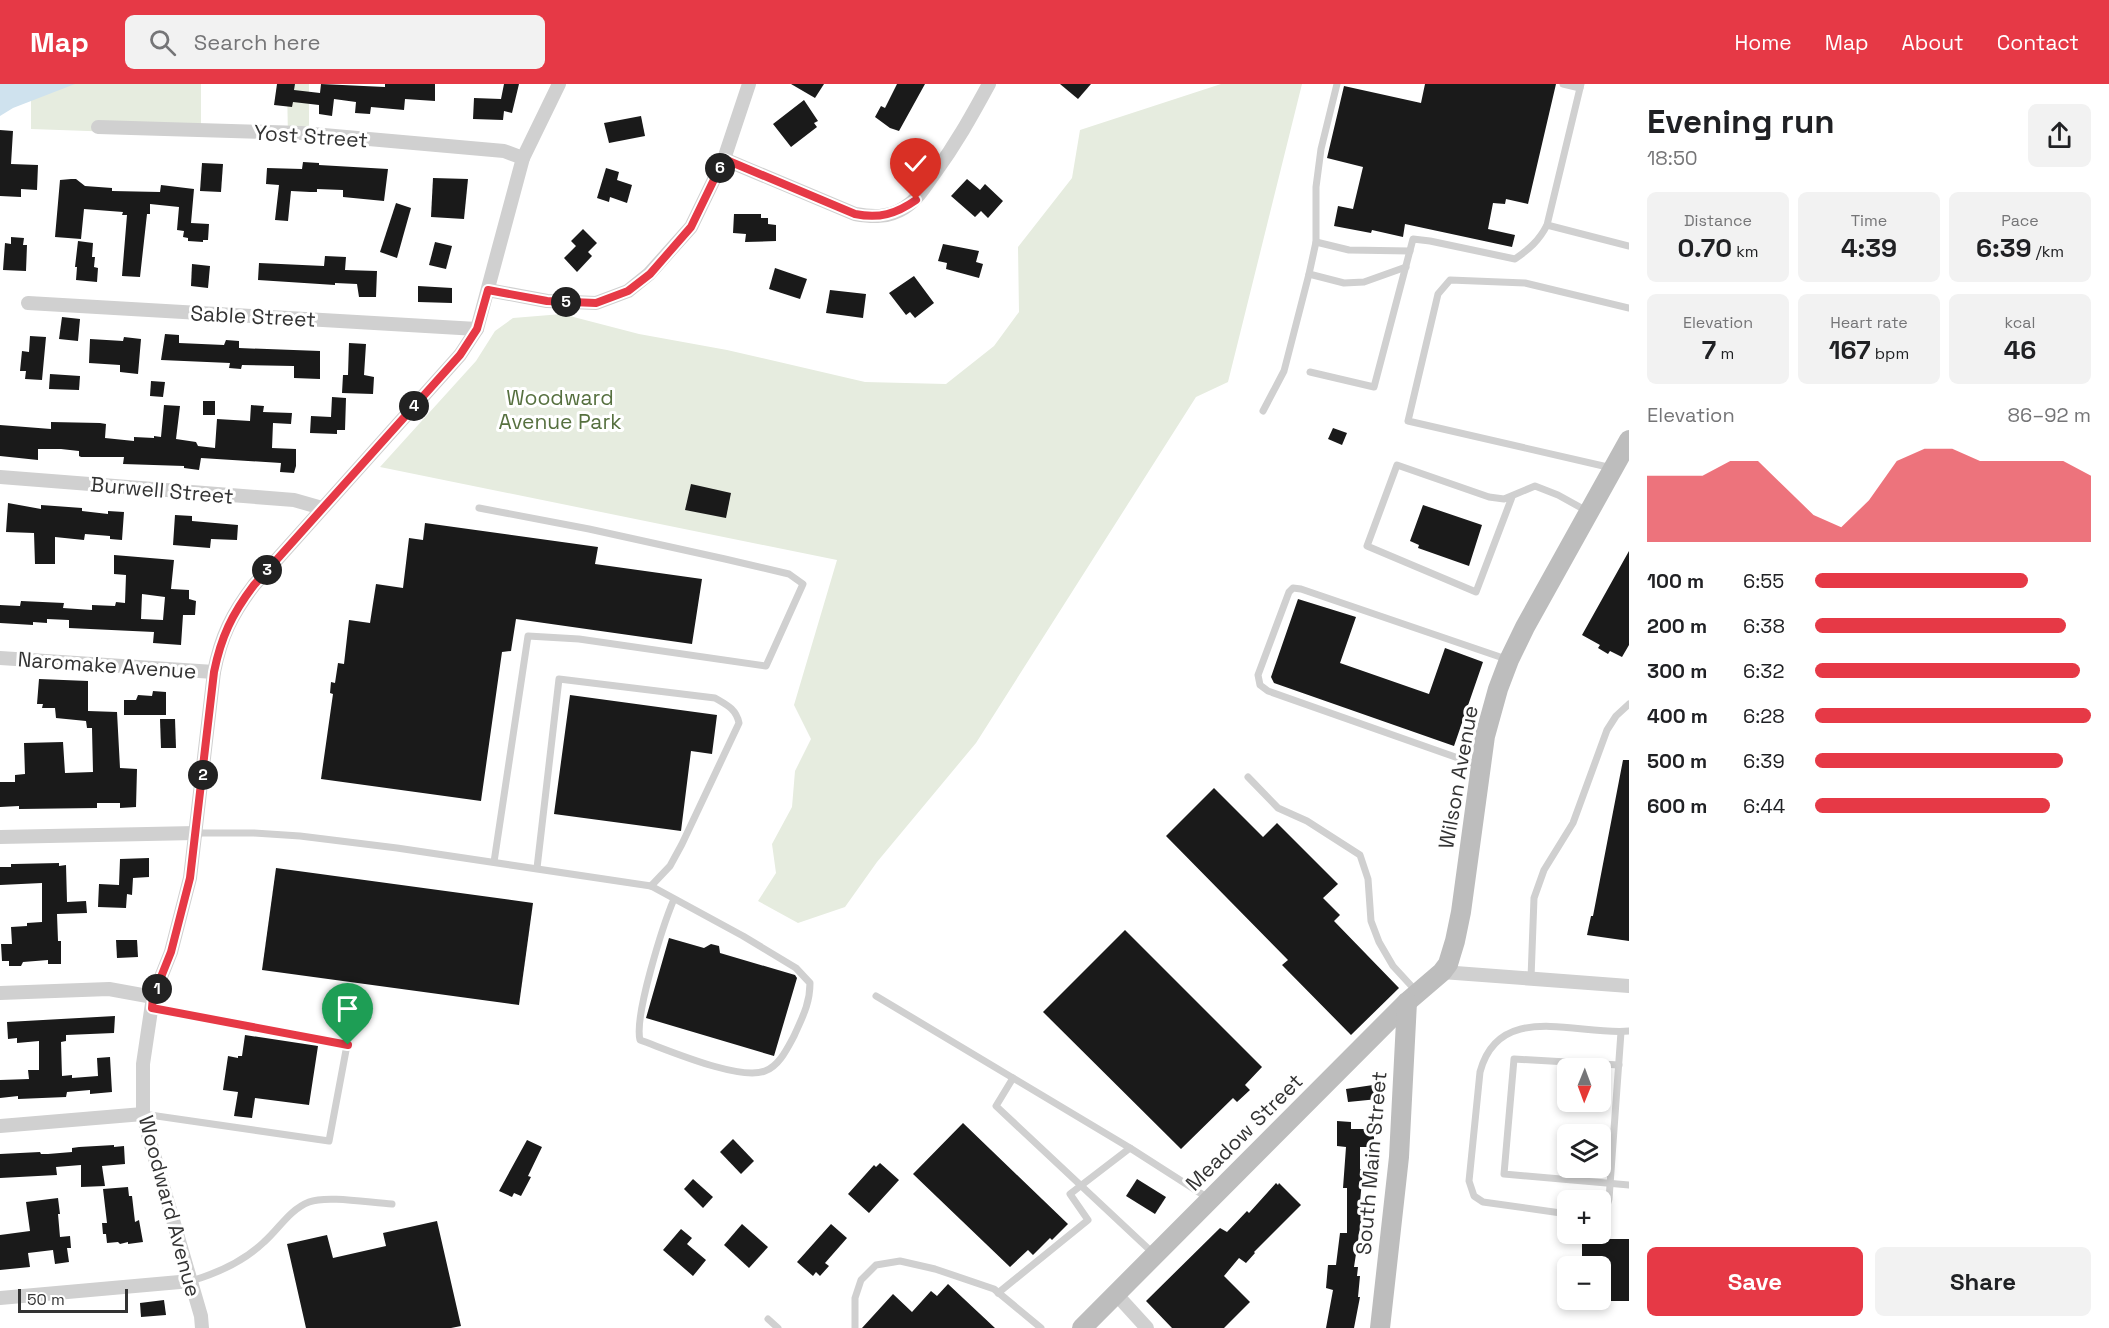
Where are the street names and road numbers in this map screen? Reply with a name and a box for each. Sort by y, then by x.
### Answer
street label: Yost Street [253,119,369,153]
street label: Sable Street [190,299,316,333]
street label: Burwell Street [89,470,235,510]
street label: Naromake Avenue [17,645,197,685]
street label: Wilson Avenue [1432,703,1484,851]
street label: Meadow Street [1180,1068,1308,1196]
street label: South Main Street [1350,1070,1392,1256]
street label: Woodward Avenue [133,1112,207,1300]

